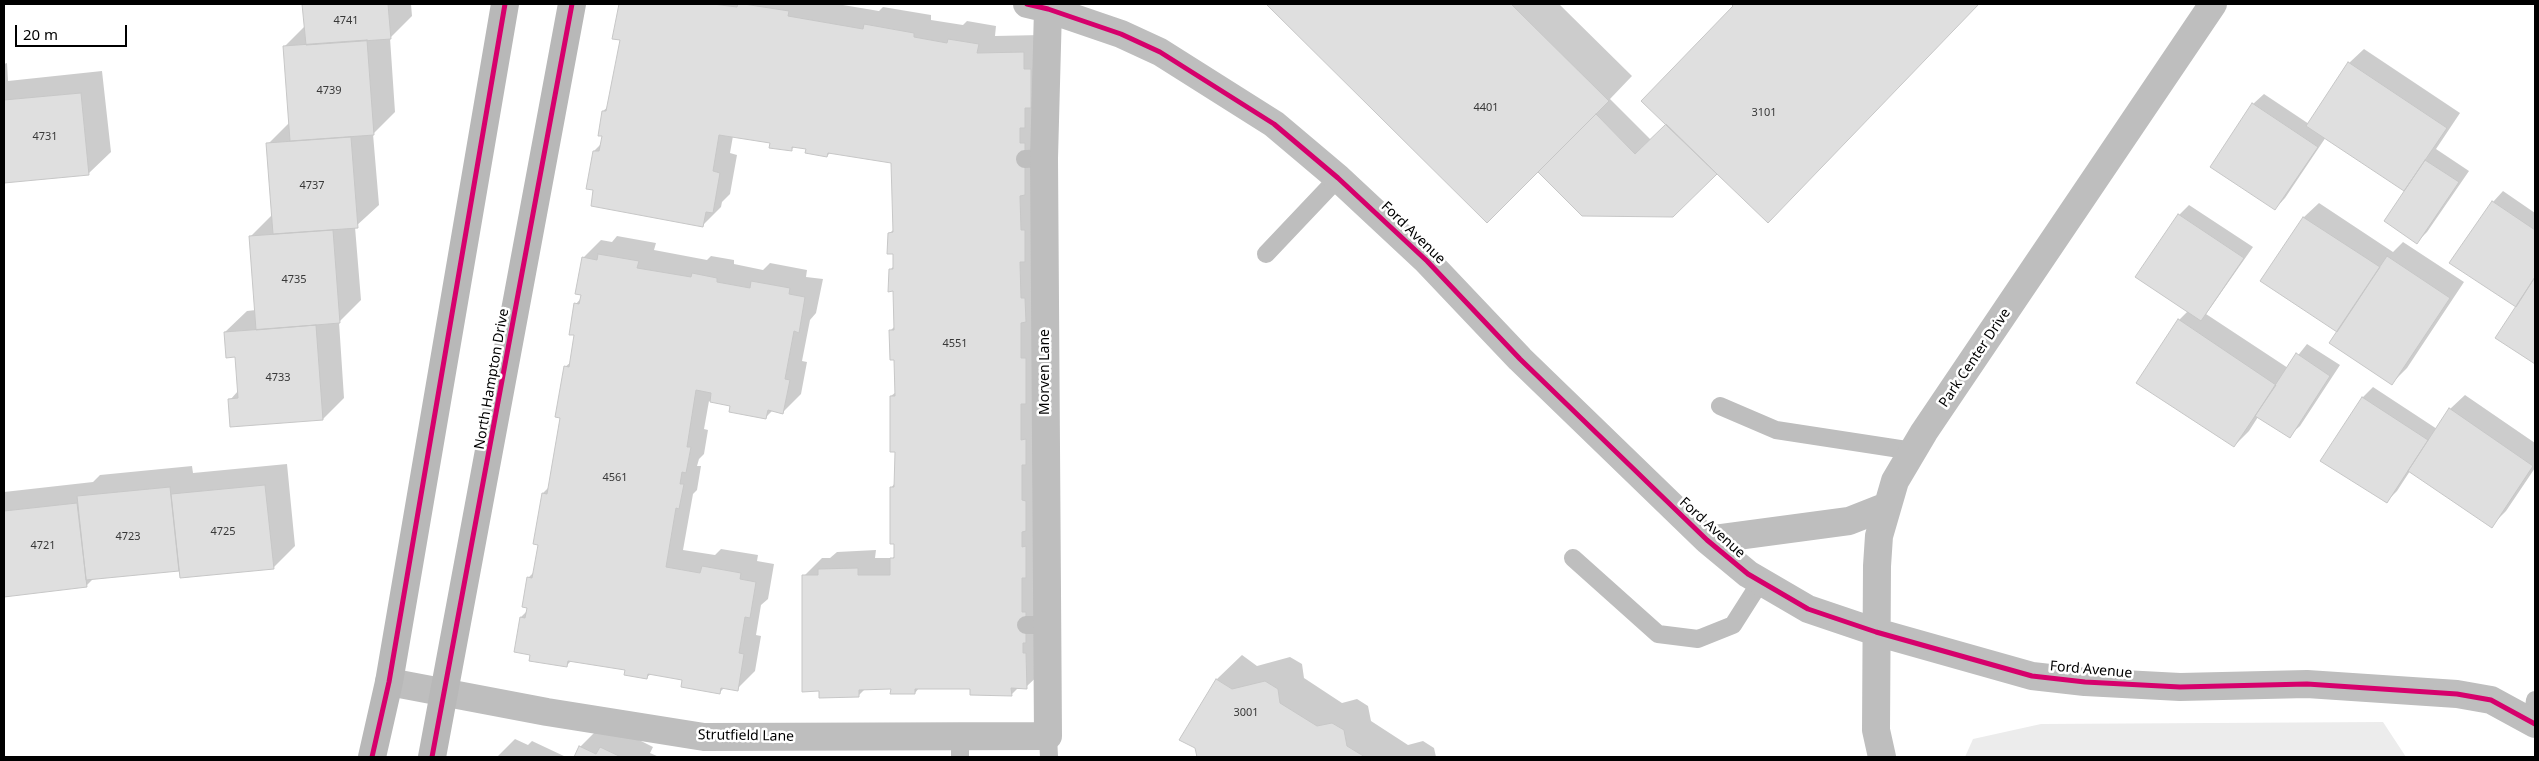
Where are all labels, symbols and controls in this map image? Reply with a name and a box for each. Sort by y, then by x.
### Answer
house number: 4741 [333,14,359,28]
scale bar [18,15,130,47]
text: 20 m [23,24,58,44]
house number: 4739 [316,84,342,98]
house number: 4401 [1473,101,1499,115]
house number: 3101 [1751,106,1777,120]
house number: 4731 [32,130,58,144]
house number: 4737 [299,179,325,193]
street label: Ford Avenue [1377,198,1449,268]
house number: 4735 [281,273,307,287]
street label: Park Center Drive [1936,305,2014,411]
street label: North Hampton Drive [471,307,513,451]
street label: Morven Lane [1037,329,1053,415]
house number: 4551 [942,337,968,351]
house number: 4733 [265,371,291,385]
house number: 4561 [602,471,628,485]
street label: Ford Avenue [1676,494,1748,562]
house number: 4725 [210,525,236,539]
house number: 4723 [115,530,141,544]
house number: 4721 [30,539,56,553]
street label: Ford Avenue [2049,658,2133,682]
house number: 3001 [1233,706,1259,720]
street label: Strutfield Lane [698,727,794,745]

